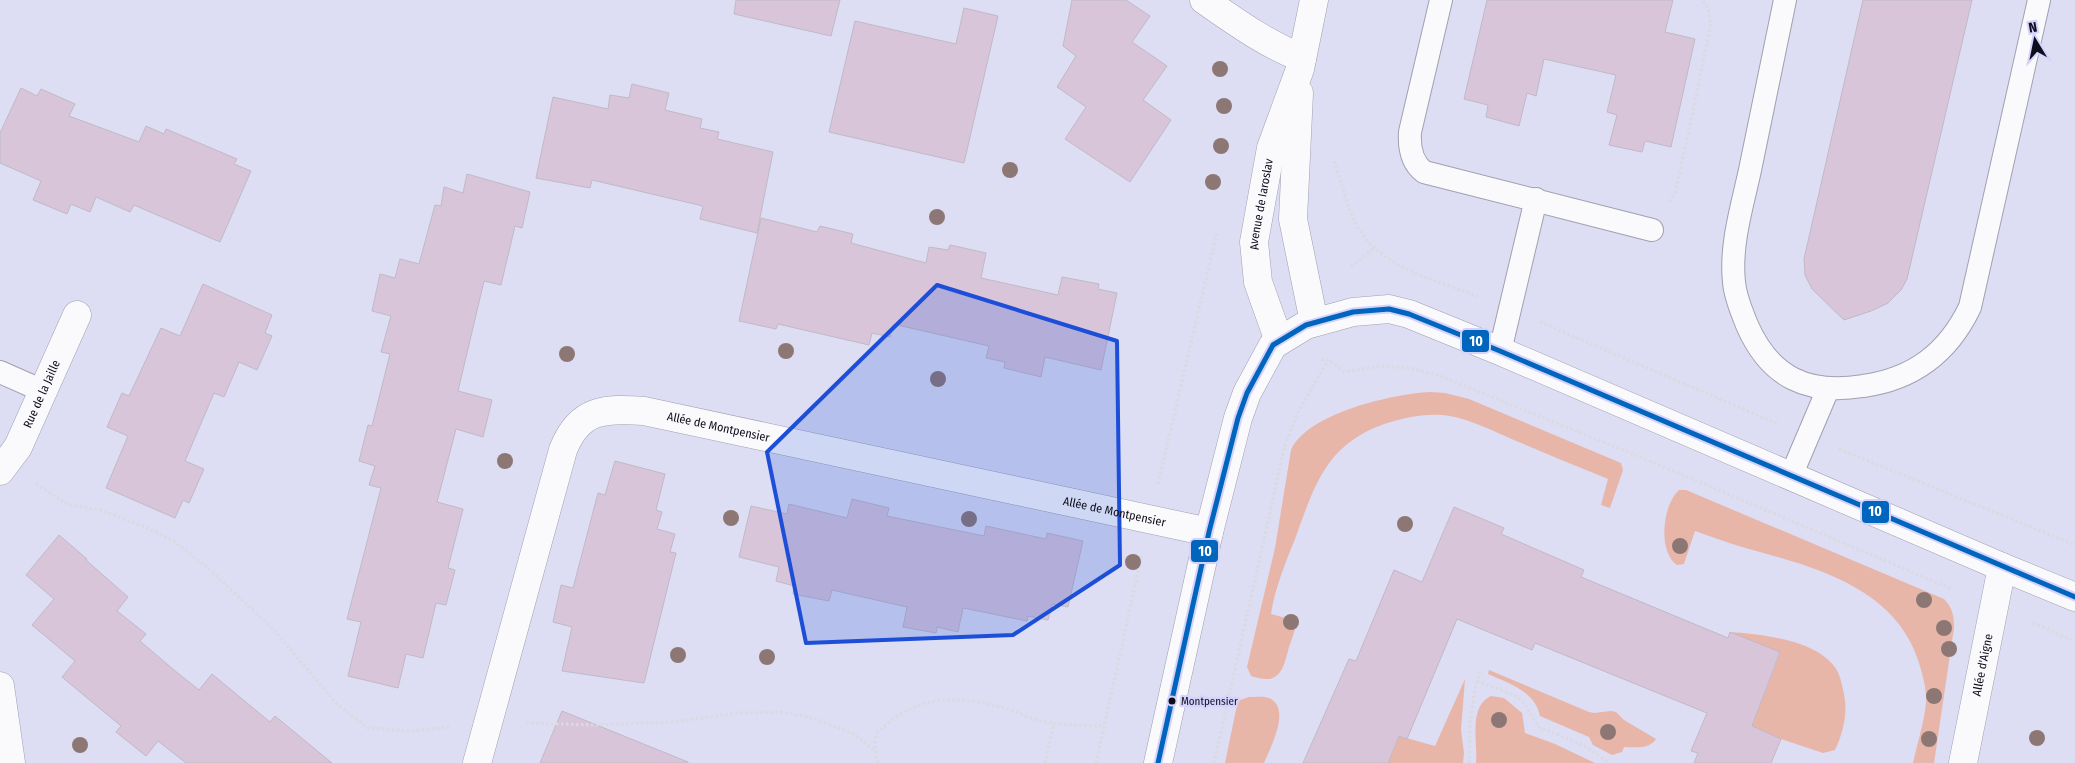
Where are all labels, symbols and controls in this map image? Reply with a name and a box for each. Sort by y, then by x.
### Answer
north arrow [2010,15,2060,65]
text: N [2027,19,2038,37]
street label: Avenue de Iaroslav [1247,157,1276,251]
line badge: 10 [1461,329,1490,353]
text: 10 [1469,333,1483,350]
street label: Rue de la Jaille [20,358,63,430]
street label: Allée de Montpensier [666,409,772,445]
street label: Allée de Montpensier [1062,494,1168,530]
line badge: 10 [1861,500,1890,524]
text: 10 [1868,503,1882,520]
line badge: 10 [1190,539,1219,563]
text: 10 [1198,543,1212,560]
street label: Allée d'Aigne [1969,633,1996,697]
place label: Montpensier [1181,695,1238,708]
marker: Montpensier [1167,696,1177,706]

